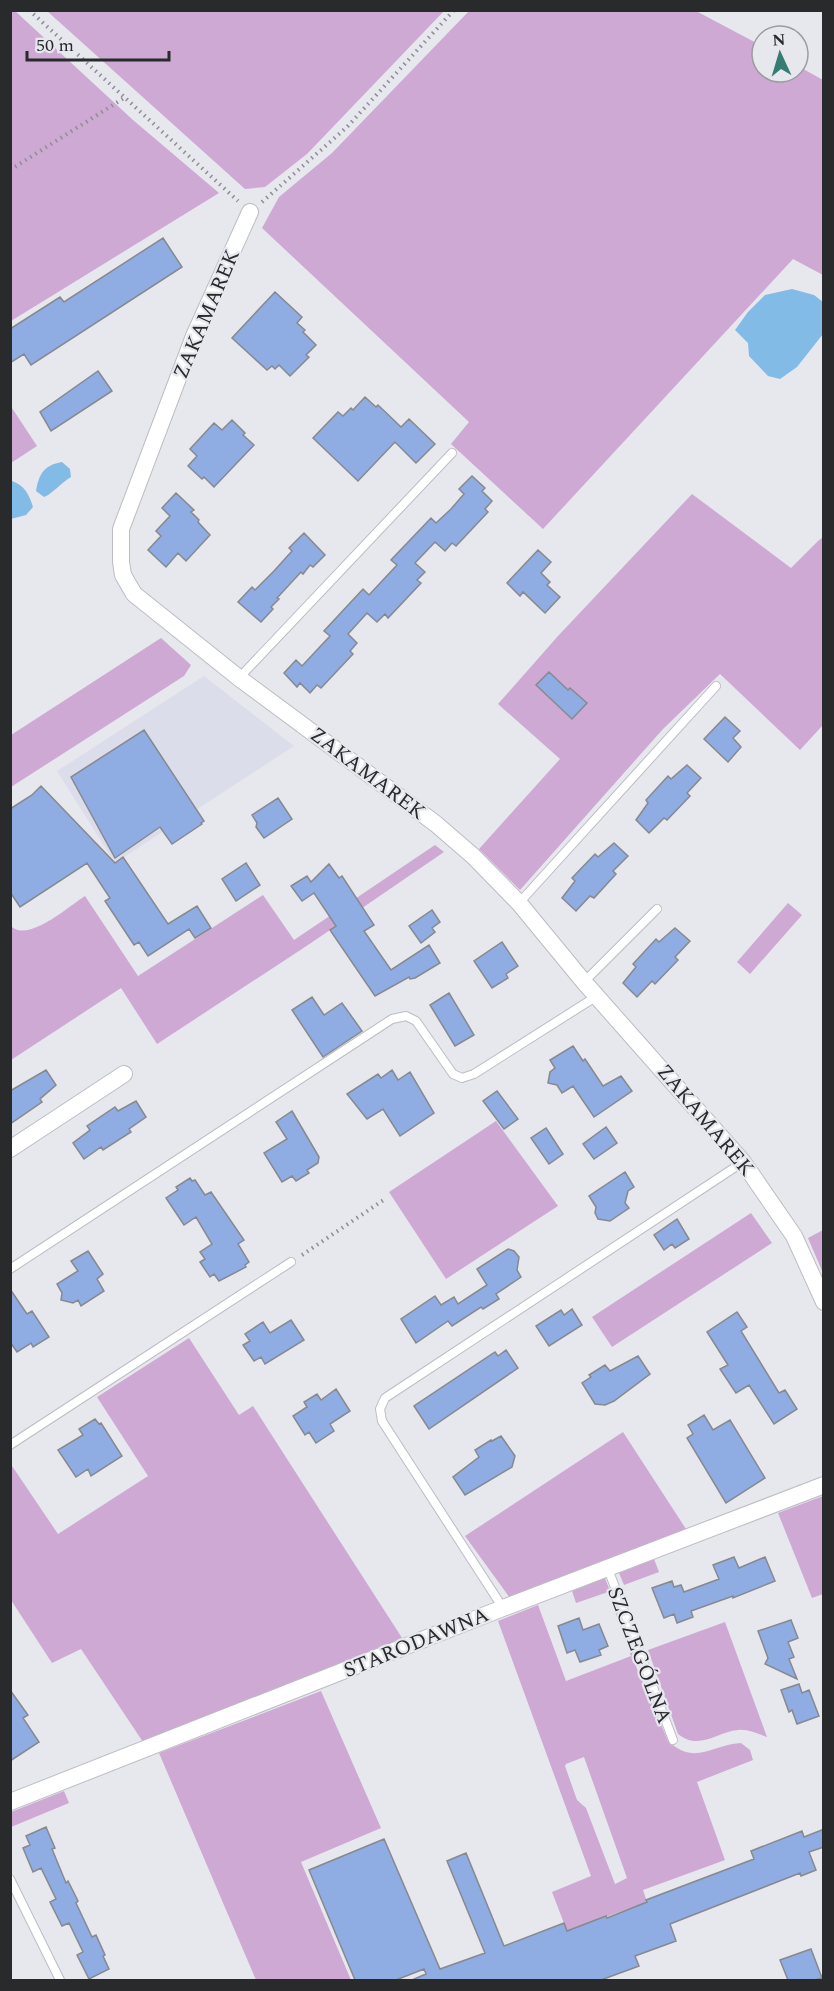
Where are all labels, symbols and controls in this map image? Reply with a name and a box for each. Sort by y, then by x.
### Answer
scale bar [27,24,170,62]
north arrow [750,24,810,84]
text: N [772,28,786,52]
text: 50 m [36,32,74,59]
street label: ZAKAMAREK [165,245,249,384]
street label: ZAKAMAREK [303,719,432,828]
street label: ZAKAMAREK [649,1057,762,1184]
street label: SZCZEGÓLNA [598,1582,680,1729]
street label: STARODAWNA [339,1599,494,1687]

